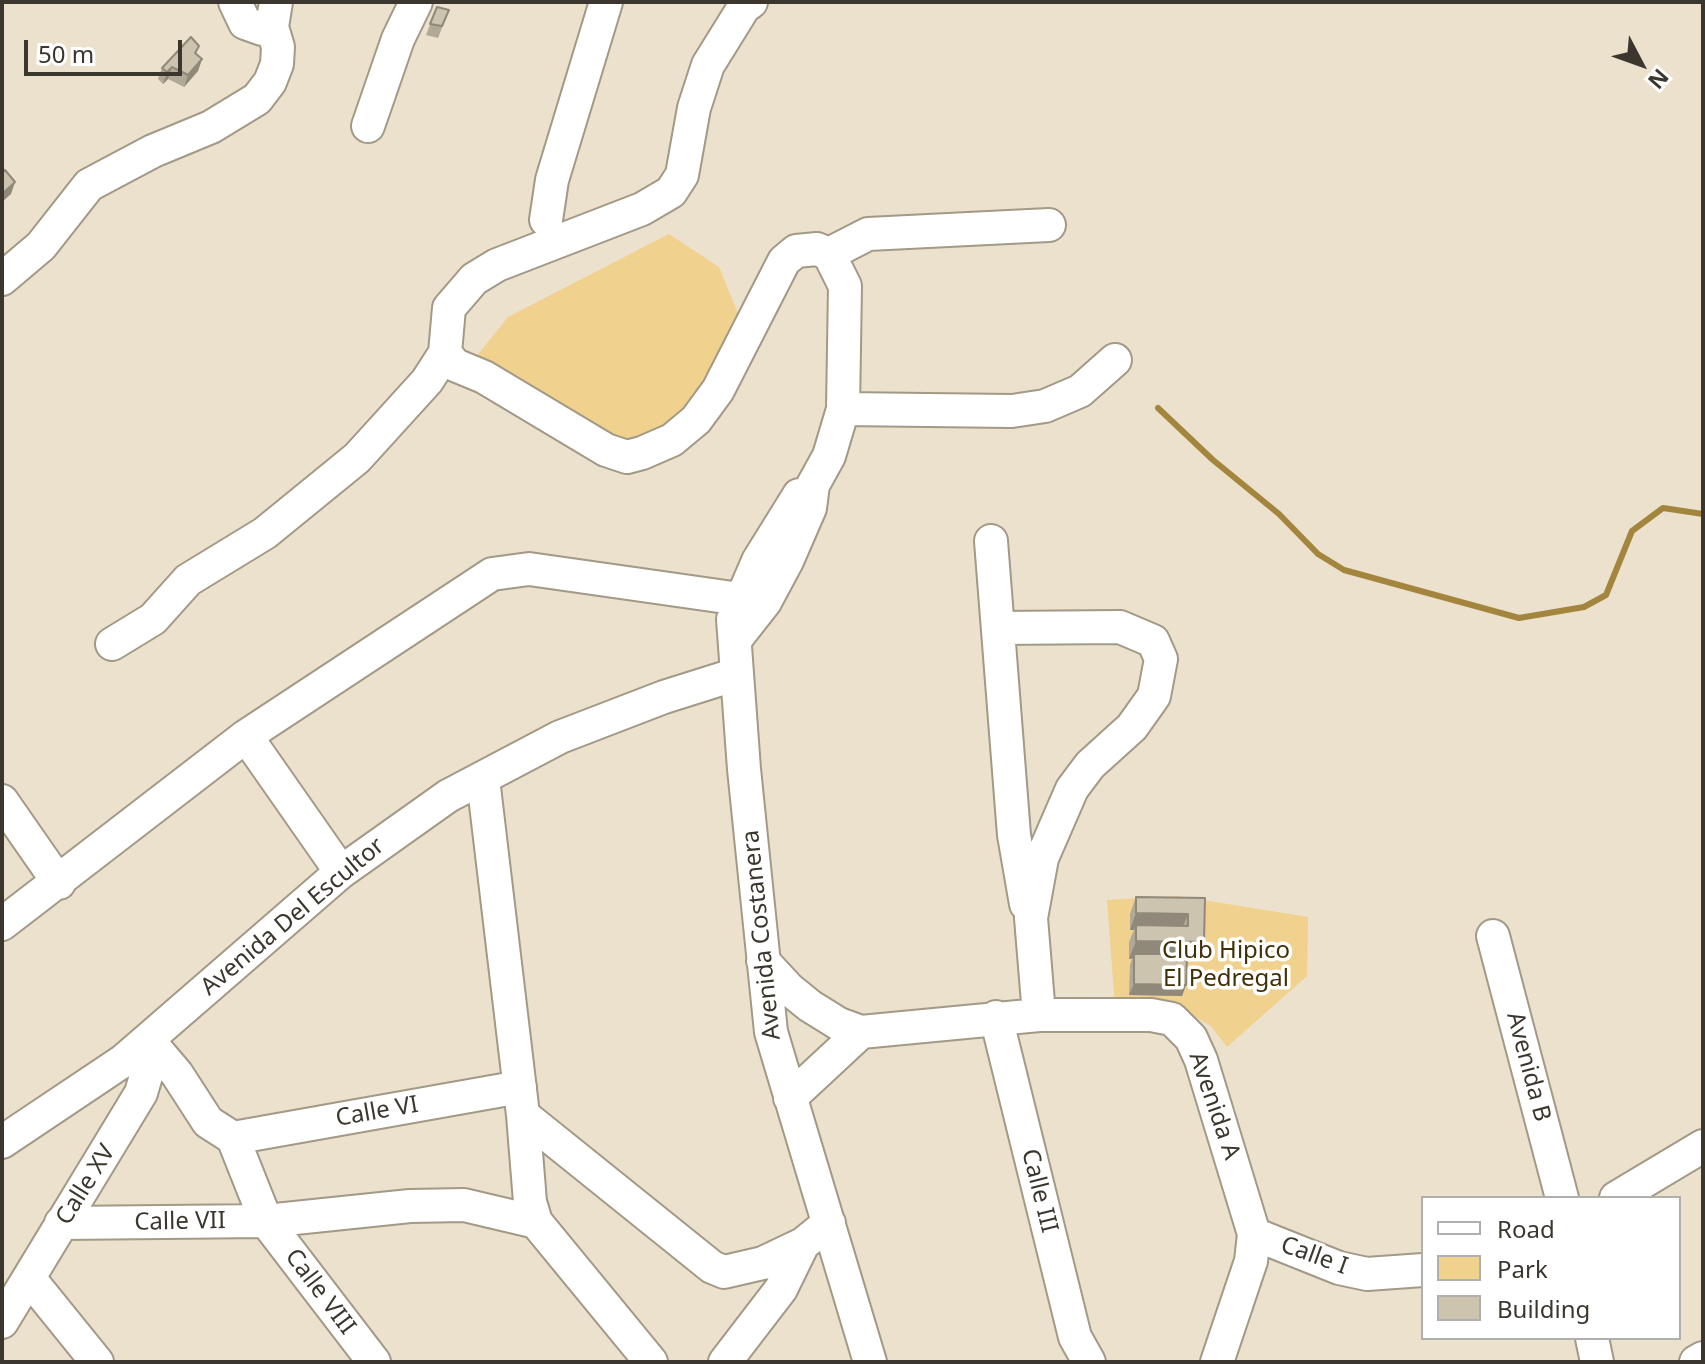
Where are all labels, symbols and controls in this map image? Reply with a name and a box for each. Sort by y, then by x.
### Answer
scale bar [28,24,186,74]
north arrow [1601,24,1681,104]
text: 50 m [38,37,94,70]
text: N [1642,63,1676,96]
street label: Avenida Costanera [737,829,787,1041]
street label: Avenida Del Escultor [195,832,391,1002]
park label: Club Hipico El Pedregal [1162,937,1290,993]
street label: Avenida B [1500,1009,1556,1125]
street label: Avenida A [1182,1048,1246,1164]
street label: Calle VI [333,1091,421,1133]
street label: Calle XV [50,1140,122,1230]
street label: Calle III [1015,1146,1063,1236]
legend [1421,1196,1681,1340]
street label: Calle VII [134,1207,226,1237]
text: Road [1497,1212,1555,1245]
street label: Calle I [1277,1231,1351,1281]
street label: Calle VIII [279,1244,361,1340]
text: Park [1497,1252,1548,1285]
text: Building [1497,1292,1590,1325]

